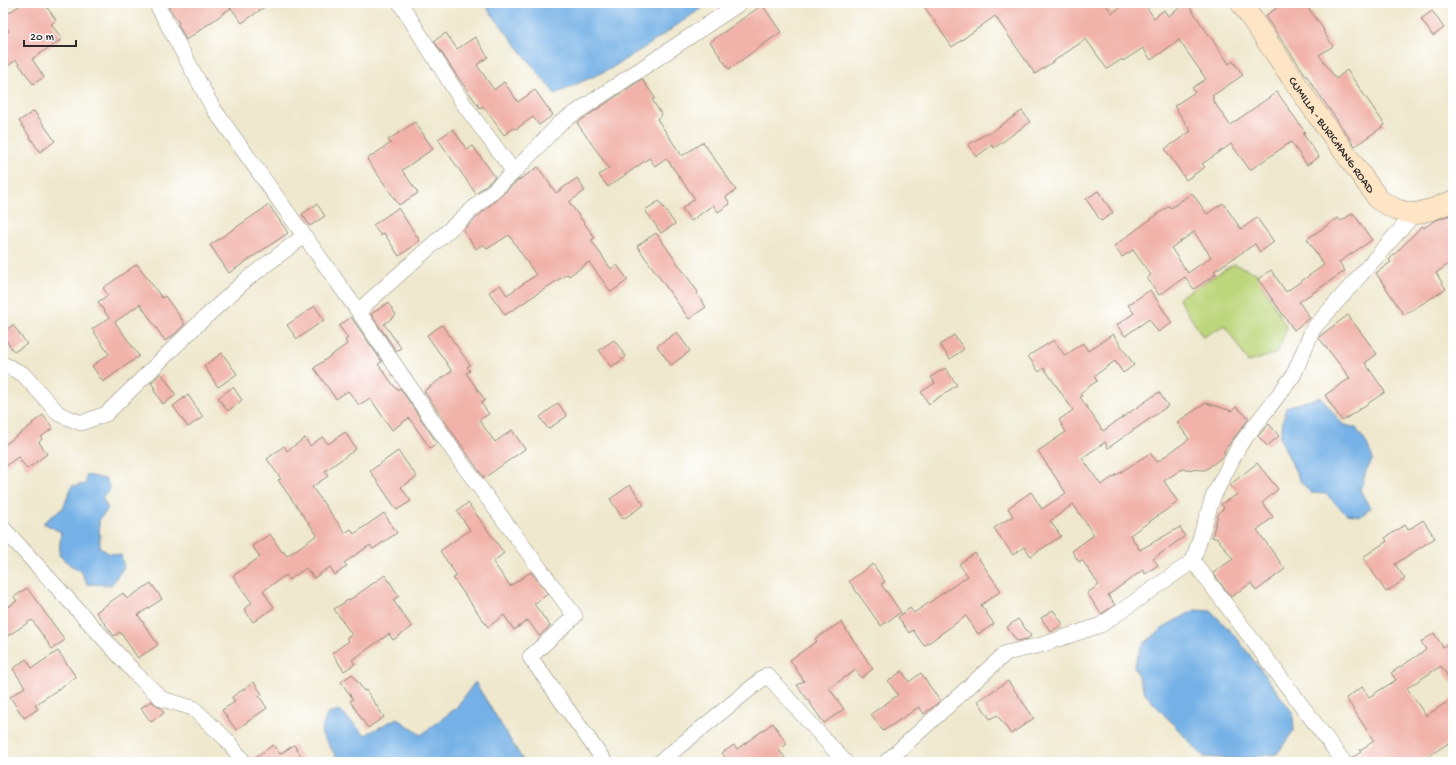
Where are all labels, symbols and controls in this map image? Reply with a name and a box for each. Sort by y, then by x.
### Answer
scale bar [24,22,76,48]
text: 20 m [30,31,55,45]
street label: CUMILLA - BURICHANG ROAD [1284,75,1377,197]

